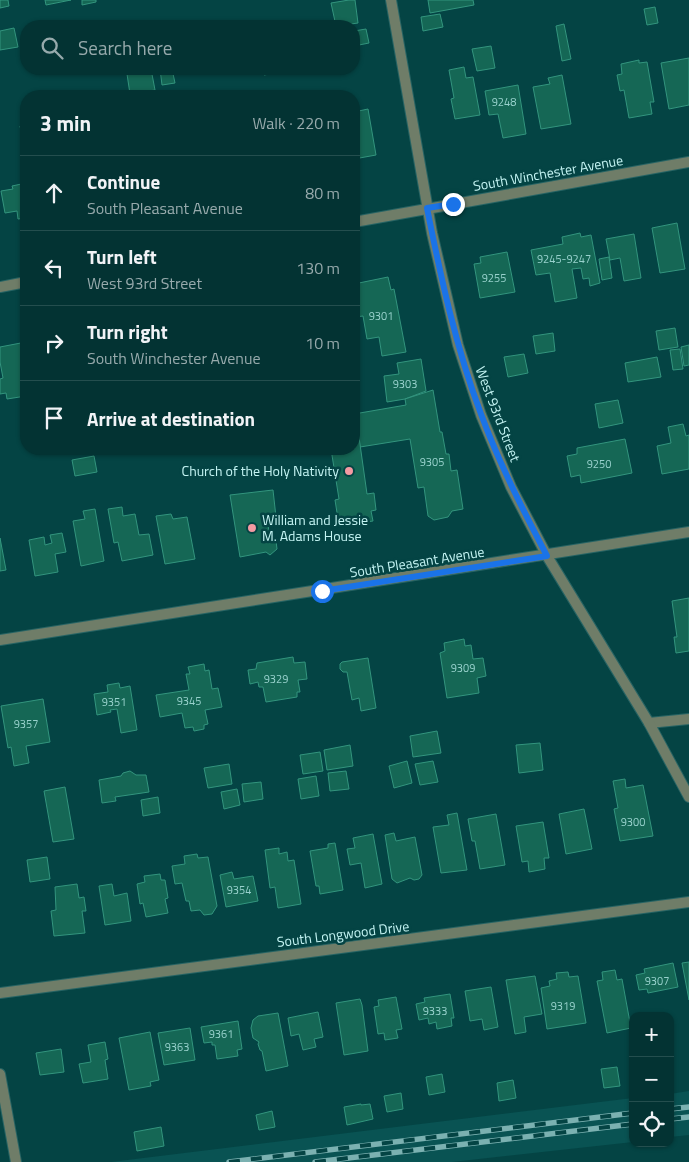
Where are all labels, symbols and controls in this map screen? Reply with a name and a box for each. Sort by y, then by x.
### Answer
search box [20,20,360,75]
text: Search here [78,33,172,62]
icon: search [38,34,66,62]
house number: 9248 [492,94,516,110]
text: 3 min [40,107,91,139]
text: Walk · 220 m [252,111,340,135]
street label: South Winchester Avenue [471,149,624,196]
text: Continue [87,167,160,196]
icon: ahead [40,179,68,207]
text: 80 m [305,181,340,205]
route end [442,193,465,216]
text: South Pleasant Avenue [87,196,243,220]
text: Turn left [87,242,157,271]
house number: 9245-9247 [537,251,591,267]
icon: left [40,254,68,282]
text: 130 m [296,256,340,280]
house number: 9255 [482,270,506,286]
text: West 93rd Street [87,271,202,295]
house number: 9301 [369,308,393,324]
text: Turn right [87,317,168,346]
icon: right [40,329,68,357]
text: 10 m [305,331,340,355]
text: South Winchester Avenue [87,346,261,370]
street label: West 93rd Street [471,363,526,465]
house number: 9303 [393,376,417,392]
icon: arrive [40,404,68,432]
text: Arrive at destination [87,404,255,433]
house number: 9305 [420,454,444,470]
house number: 9250 [587,456,611,472]
place label: Church of the Holy Nativity [182,460,339,481]
marker: Church of the Holy Nativity [343,465,355,477]
place label: William and Jessie M. Adams House [262,509,368,546]
marker: William and Jessie M. Adams House [246,522,258,534]
street label: South Pleasant Avenue [348,540,486,583]
route start [311,580,334,603]
house number: 9309 [451,660,475,676]
house number: 9329 [264,671,288,687]
house number: 9345 [177,693,201,709]
house number: 9351 [102,694,126,710]
house number: 9357 [14,716,38,732]
house number: 9300 [621,814,645,830]
house number: 9354 [227,882,251,898]
street label: South Longwood Drive [276,915,410,952]
house number: 9307 [645,973,669,989]
house number: 9319 [551,998,575,1014]
house number: 9333 [423,1003,447,1019]
map controls [629,1012,674,1147]
button: + [629,1012,674,1057]
house number: 9361 [209,1026,233,1042]
house number: 9363 [165,1039,189,1055]
button: − [629,1057,674,1102]
button: locate [629,1102,674,1147]

